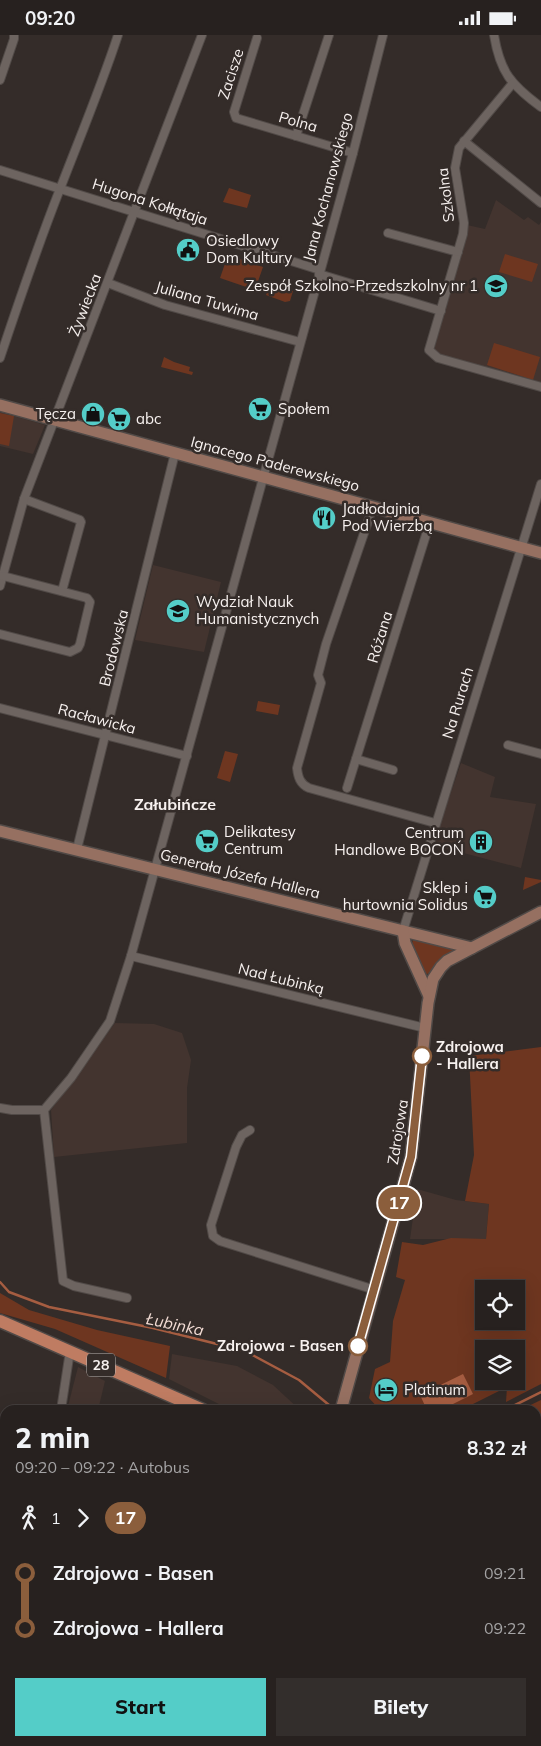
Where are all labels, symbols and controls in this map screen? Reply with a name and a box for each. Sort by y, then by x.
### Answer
text: 09:20 [25,6,75,30]
street label: Zacisze [213,46,248,101]
street label: Polna [277,107,320,136]
street label: Jana Kochanowskiego [298,110,357,263]
street label: Szkolna [433,167,458,223]
street label: Hugona Kołłątaja [90,174,210,229]
place label: Osiedlowy Dom Kultury [206,231,292,267]
public building icon: Osiedlowy Dom Kultury [175,237,201,263]
street label: Żywiecka [64,271,105,339]
school or university icon: Zespół Szkolno-Przedszkolny nr 1 [483,273,509,299]
place label: Zespół Szkolno-Przedszkolny nr 1 [245,276,478,295]
street label: Juliana Tuwima [153,277,261,324]
supermarket icon: Społem [247,396,273,422]
place label: Społem [278,399,330,418]
shop icon: Tęcza [80,401,106,427]
place label: Tęcza [36,404,76,423]
supermarket icon: abc [106,406,132,432]
place label: abc [136,409,161,428]
street label: Ignacego Paderewskiego [189,432,362,495]
place label: Jadłodajnia Pod Wierzbą [342,499,433,535]
restaurant icon: Jadłodajnia Pod Wierzbą [311,505,337,531]
place label: Wydział Nauk Humanistycznych [196,592,319,628]
school or university icon: Wydział Nauk Humanistycznych [165,598,191,624]
street label: Brodowska [95,607,132,688]
street label: Różana [363,609,396,665]
street label: Na Rurach [438,665,477,741]
street label: Racławicka [56,699,138,738]
district label: Załubińcze [134,794,216,814]
place label: Delikatesy Centrum [224,822,296,858]
place label: Centrum Handlowe BOCOŃ [334,823,464,859]
supermarket icon: Delikatesy Centrum [194,828,220,854]
building icon: Centrum Handlowe BOCOŃ [468,829,494,855]
street label: Generała Józefa Hallera [158,844,322,903]
place label: Sklep i hurtownia Solidus [343,878,468,914]
supermarket icon: Sklep i hurtownia Solidus [472,884,498,910]
street label: Nad Łubinką [236,959,326,998]
place label: Zdrojowa - Hallera [436,1037,504,1073]
marker: Zdrojowa - Hallera [412,1046,432,1066]
street label: Zdrojowa [383,1098,412,1166]
line badge: 17 [376,1187,422,1219]
text: 17 [388,1191,410,1214]
map controls [475,1280,525,1390]
button: locate [475,1280,525,1330]
water label: Łubinka [143,1308,206,1340]
place label: Zdrojowa - Basen [217,1336,344,1355]
marker: Zdrojowa - Basen [348,1336,368,1356]
button: layers [475,1340,525,1390]
road number: 28 [87,1353,115,1377]
hotel icon: Platinum [373,1377,399,1403]
place label: Platinum [404,1380,466,1399]
text: 2 min [15,1420,90,1455]
text: 8.32 zł [467,1436,526,1460]
text: 09:20 – 09:22 · Autobus [15,1457,190,1477]
icon: walk [15,1504,43,1532]
icon: forward [69,1504,97,1532]
text: 17 [115,1506,136,1529]
text: 1 [51,1508,61,1528]
text: Zdrojowa - Basen [53,1561,214,1585]
text: 09:21 [484,1563,526,1583]
text: Zdrojowa - Hallera [53,1616,224,1640]
text: 09:22 [484,1618,526,1638]
button: Start [15,1678,266,1736]
button: Bilety [276,1678,526,1736]

